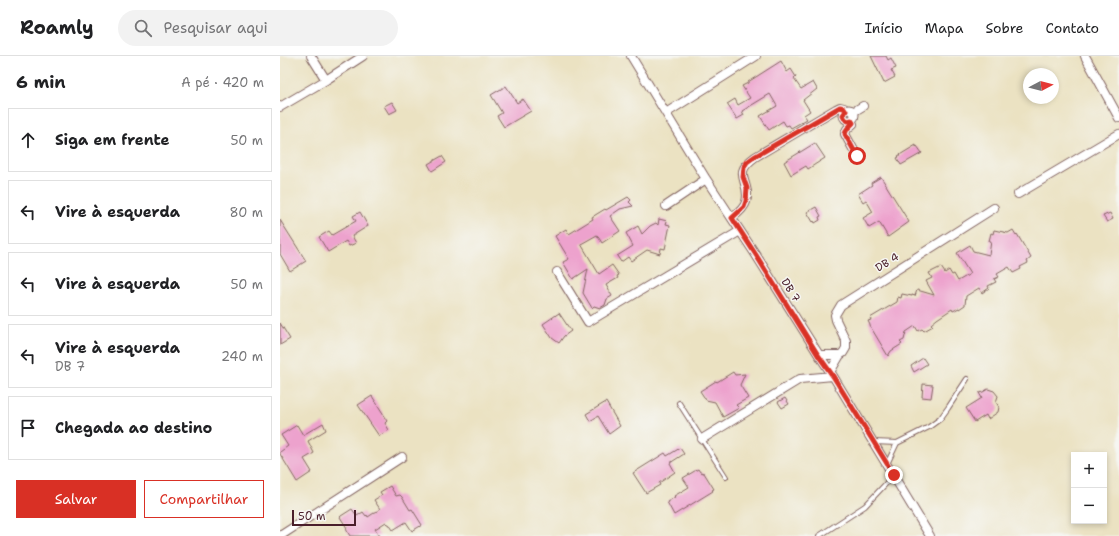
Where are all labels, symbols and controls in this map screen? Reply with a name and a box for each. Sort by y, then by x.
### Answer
search box [118,10,398,46]
text: Roamly [20,15,94,40]
icon: search [132,17,154,39]
text: Pesquisar aqui [164,18,268,38]
text: Início [864,19,903,37]
text: Mapa [925,19,964,37]
text: Sobre [986,19,1023,37]
text: Contato [1045,19,1099,37]
north arrow [1023,68,1059,104]
text: 6 min [16,71,66,93]
text: A pé · 420 m [181,74,264,91]
icon: ahead [17,129,39,151]
text: Siga em frente [55,130,170,150]
text: 50 m [230,132,263,149]
route start [848,147,866,165]
icon: left [17,201,39,223]
text: Vire à esquerda [55,202,180,222]
text: 80 m [229,204,263,221]
street label: DB 4 [873,249,902,276]
icon: left [17,273,39,295]
text: Vire à esquerda [55,274,180,294]
text: 50 m [230,276,263,293]
street label: DB 7 [777,276,804,305]
text: Vire à esquerda [55,338,180,358]
icon: left [17,345,39,367]
text: 240 m [221,348,263,365]
text: DB 7 [55,358,85,375]
icon: arrive [17,417,39,439]
text: Chegada ao destino [55,418,212,438]
map controls [1071,452,1107,524]
button: + [1071,452,1107,488]
route end [885,466,903,484]
button: Salvar [16,480,136,518]
button: Compartilhar [144,480,264,518]
button: − [1071,488,1107,524]
scale bar [292,508,356,527]
text: 50 m [298,509,326,524]

